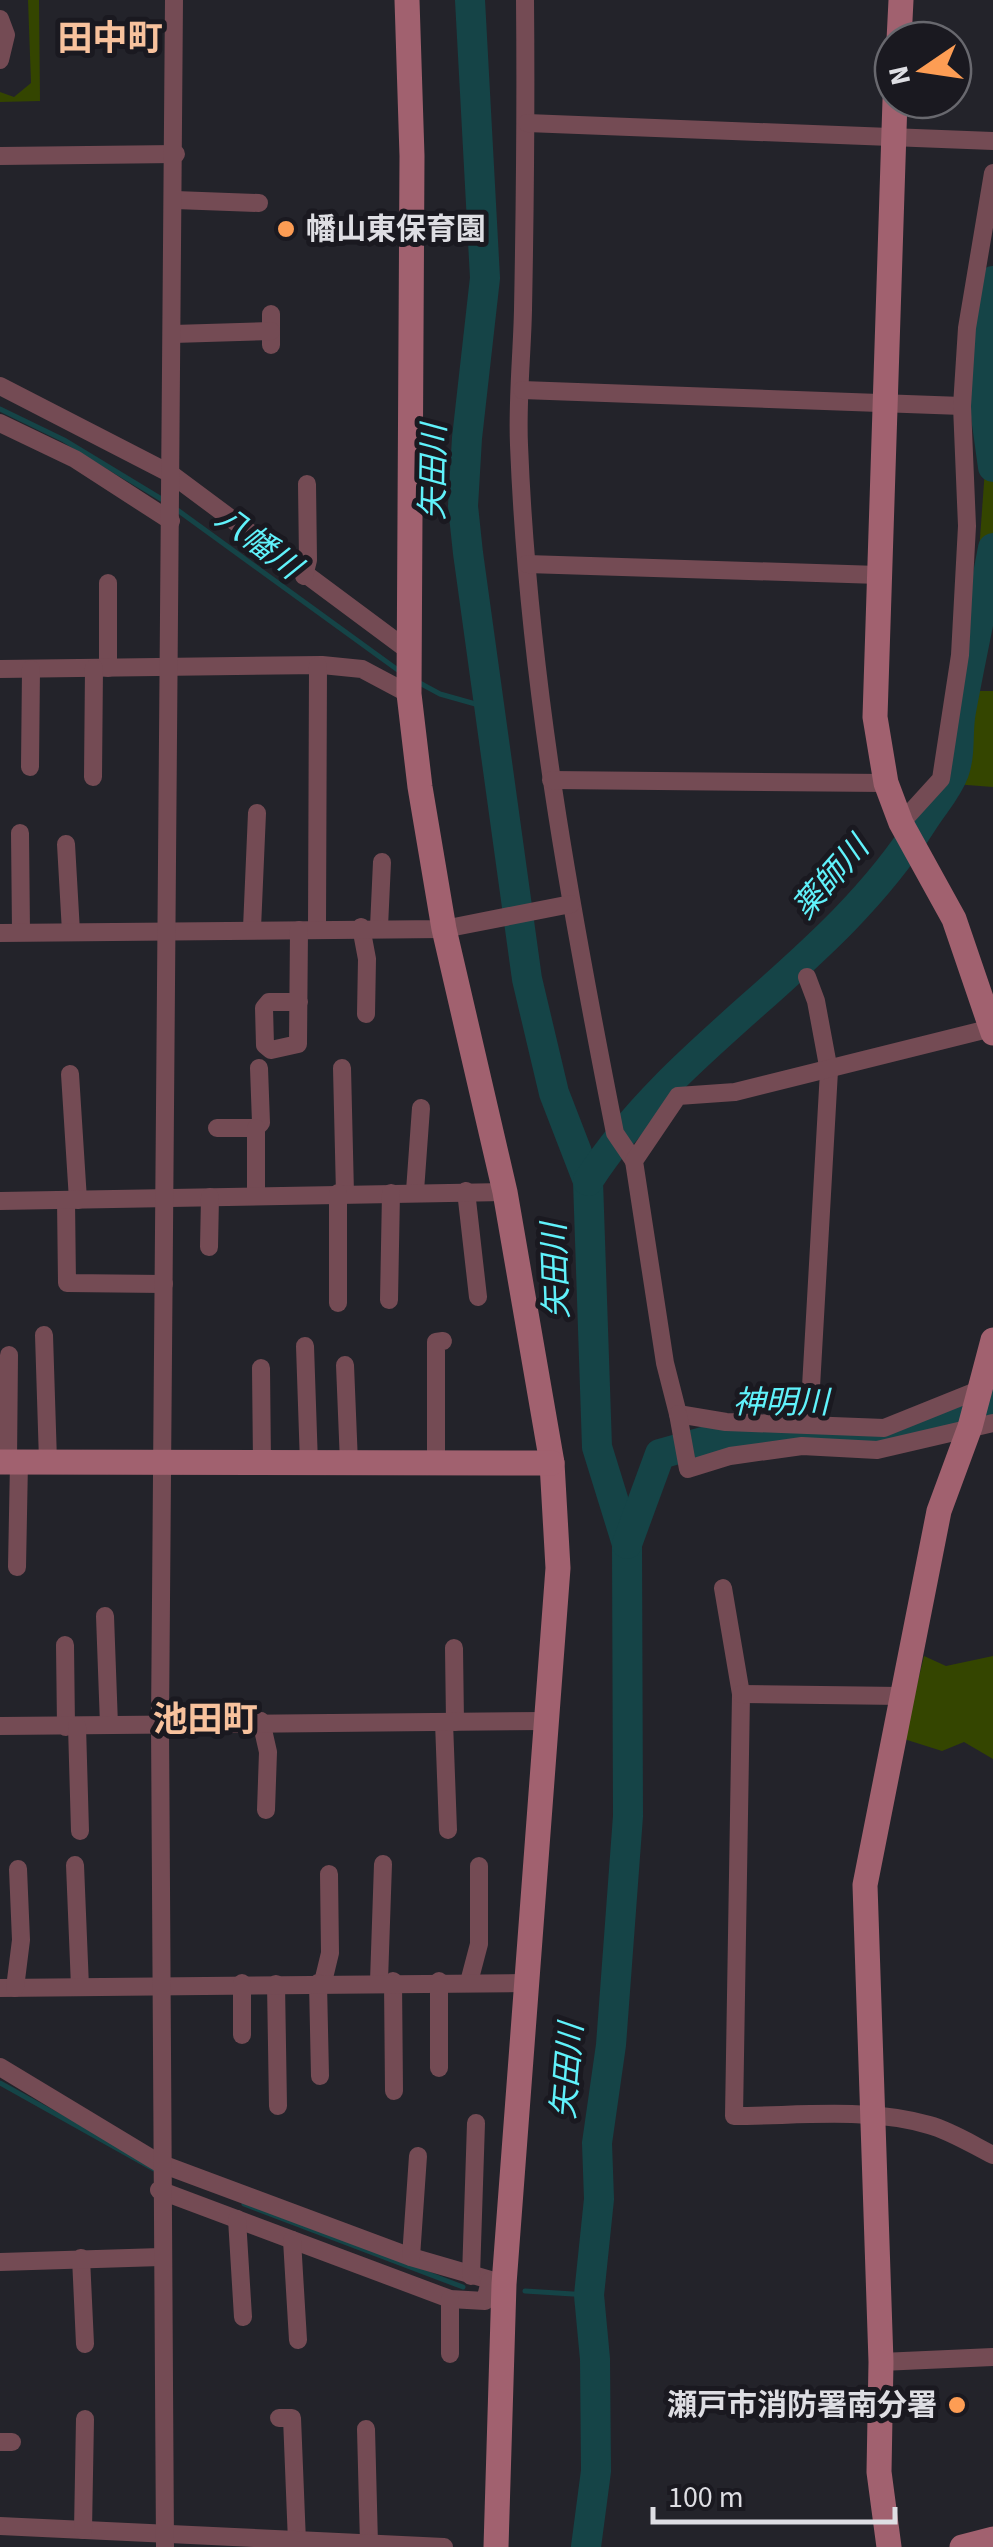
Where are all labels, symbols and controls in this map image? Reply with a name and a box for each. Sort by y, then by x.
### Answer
district label: 田中町 [57,14,163,64]
north arrow [873,20,973,120]
text: N [878,62,921,89]
place label: 幡山東保育園 [306,208,486,251]
marker: 幡山東保育園 [275,218,297,240]
water label: 矢田川 [410,421,458,520]
water label: 八幡川 [206,496,313,592]
water label: 薬師川 [782,824,882,929]
water label: 矢田川 [531,1219,581,1320]
water label: 神明川 [733,1380,832,1426]
district label: 池田町 [152,1695,258,1745]
water label: 矢田川 [541,2018,595,2121]
place label: 瀬戸市消防署南分署 [667,2384,937,2427]
marker: 瀬戸市消防署南分署 [946,2394,968,2416]
scale bar [653,2462,896,2524]
text: 100 m [668,2476,744,2519]

